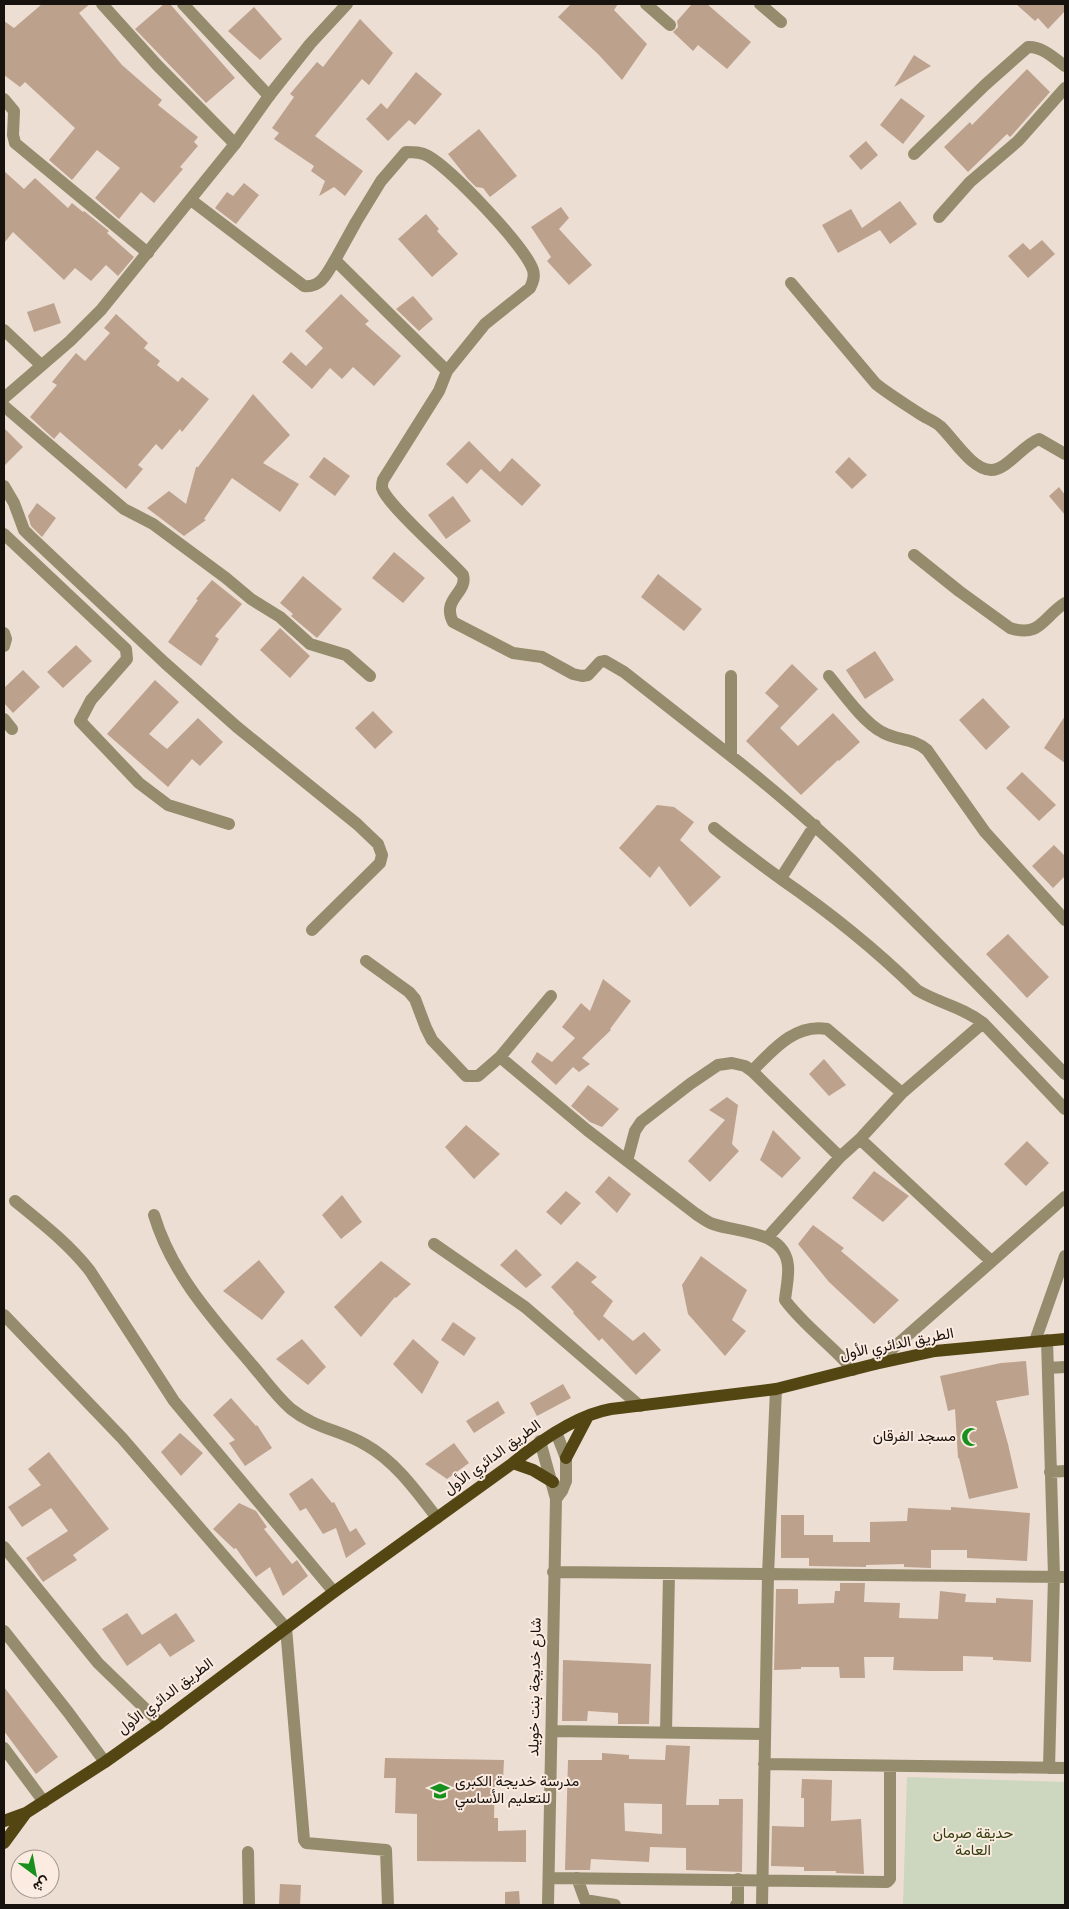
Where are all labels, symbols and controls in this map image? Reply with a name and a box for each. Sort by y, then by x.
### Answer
street label: الطريق الدائري الأول [838,1324,956,1367]
street label: الطريق الدائري الأول [440,1416,546,1501]
mosque icon: مسجد الفرقان [960,1426,982,1448]
place label: مسجد الفرقان [873,1428,956,1447]
street label: شارع خديجة بنت خويلد [525,1617,547,1757]
street label: الطريق الدائري الأول [114,1654,219,1741]
place label: مدرسة خديجة الكبرى للتعليم الأساسي [455,1773,579,1811]
school or university icon: مدرسة خديجة الكبرى للتعليم الأساسي [429,1780,451,1802]
park label: حديقة صرمان العامة [933,1825,1013,1861]
north arrow [10,1849,60,1899]
text: ش [29,1872,53,1896]

